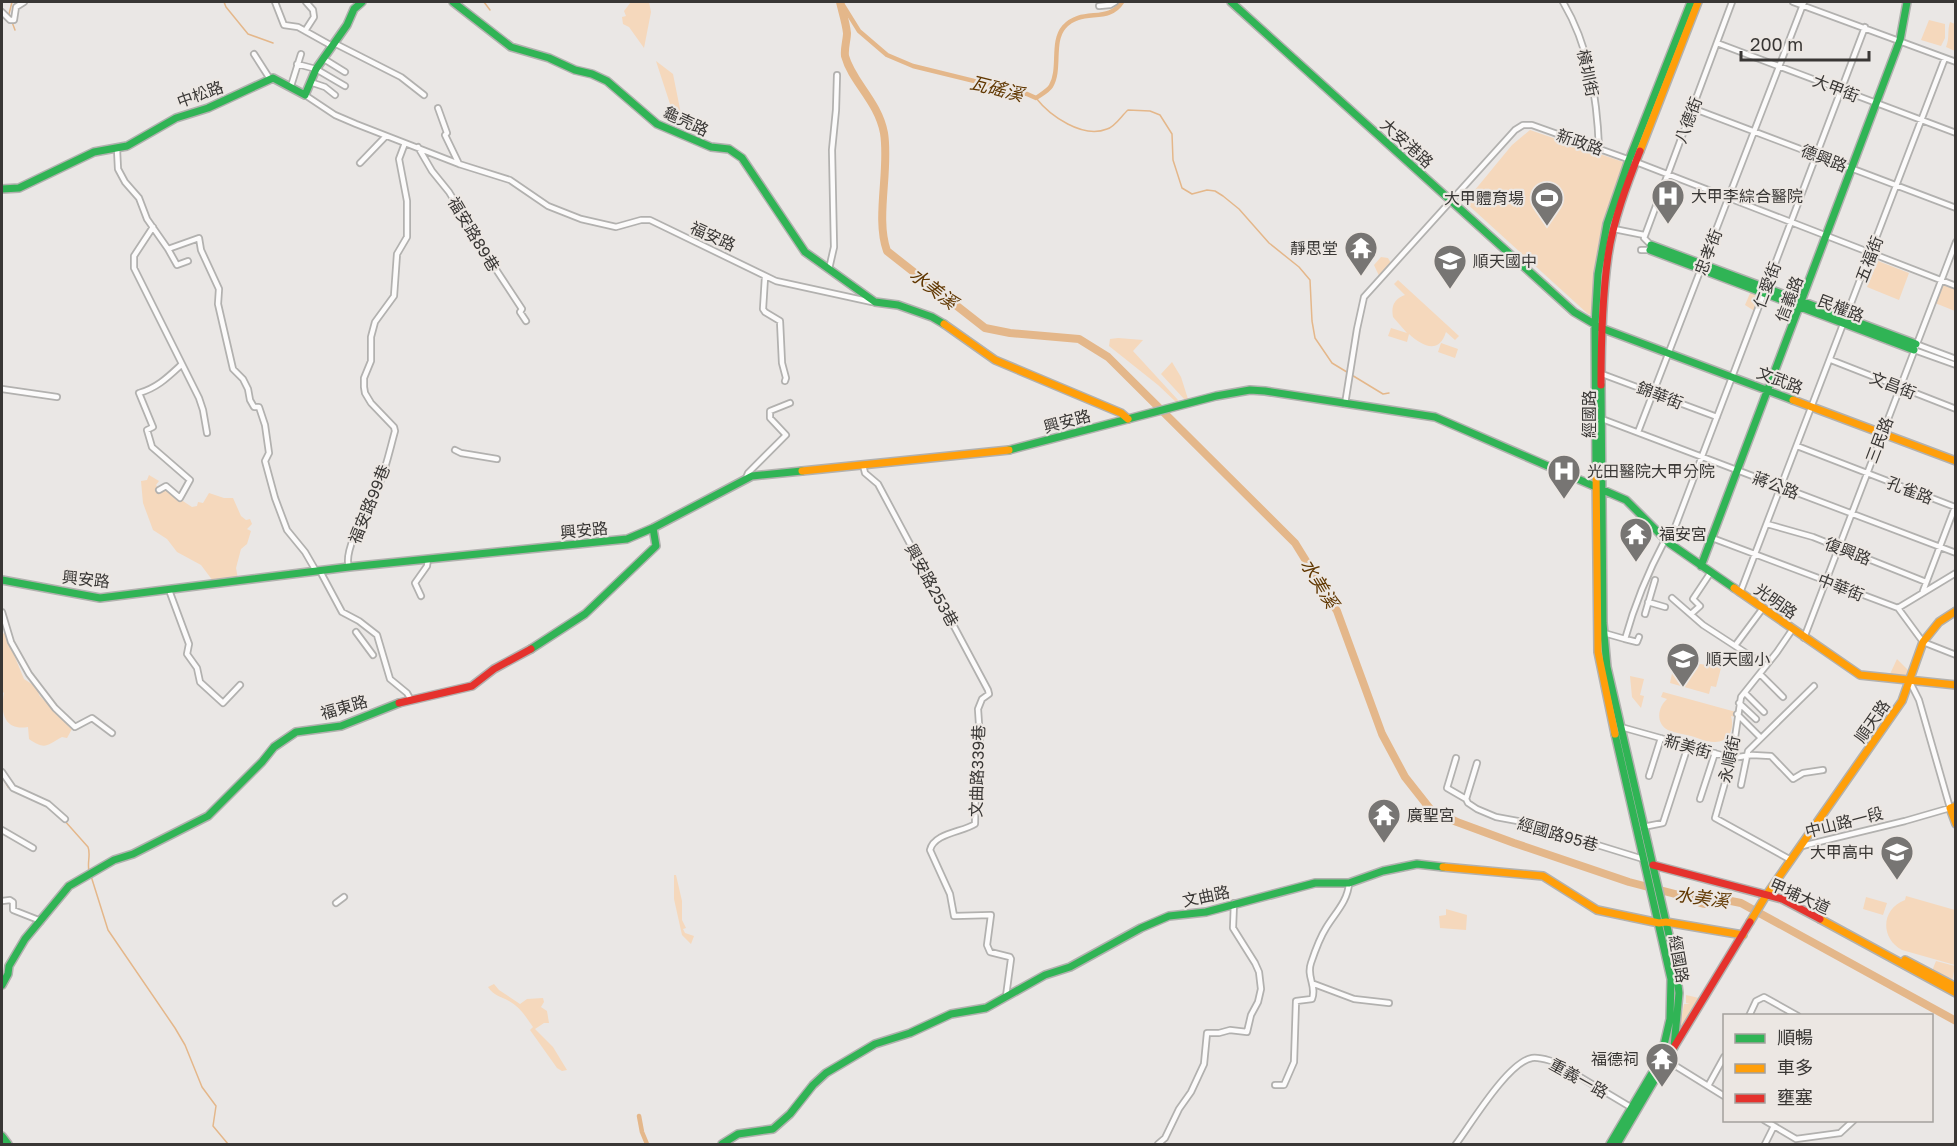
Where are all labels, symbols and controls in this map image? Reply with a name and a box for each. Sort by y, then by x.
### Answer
scale bar [1741,24,1868,62]
text: 200 m [1750,33,1803,55]
street label: 橫圳街 [1573,47,1603,99]
street label: 大甲街 [1810,70,1862,106]
water label: 瓦磘溪 [968,71,1029,106]
street label: 中松路 [174,76,226,112]
street label: 八德街 [1670,94,1706,146]
street label: 龜壳路 [660,102,712,140]
street label: 大安港路 [1377,114,1437,172]
street label: 新政路 [1554,125,1606,159]
street label: 德興路 [1798,140,1850,176]
hospital icon: 大甲李綜合醫院 [1650,178,1686,225]
sports icon: 大甲體育場 [1529,180,1565,227]
place label: 大甲李綜合醫院 [1691,186,1803,206]
place label: 大甲體育場 [1444,188,1524,208]
street label: 福安路89巷 [444,193,504,275]
street label: 福安路 [687,217,739,255]
street label: 忠孝街 [1690,226,1726,278]
temple icon: 靜思堂 [1343,230,1379,277]
street label: 五福街 [1851,233,1887,285]
place label: 靜思堂 [1290,238,1338,258]
school or university icon: 順天國中 [1432,243,1468,290]
place label: 順天國中 [1473,251,1537,271]
street label: 仁愛街 [1749,259,1785,311]
water label: 水美溪 [906,263,964,315]
street label: 信義路 [1771,273,1807,325]
street label: 民權路 [1815,290,1867,326]
street label: 文武路 [1754,362,1806,398]
street label: 文昌街 [1867,367,1919,403]
street label: 錦華街 [1634,377,1686,413]
street label: 經國路 [1579,390,1599,438]
street label: 興安路 [1041,405,1093,437]
street label: 三民路 [1861,414,1897,466]
hospital icon: 光田醫院大甲分院 [1546,453,1582,500]
place label: 光田醫院大甲分院 [1587,461,1715,481]
street label: 福安路99巷 [344,462,394,546]
street label: 蔣公路 [1750,467,1802,503]
street label: 孔雀路 [1884,472,1936,508]
temple icon: 福安宮 [1618,516,1654,563]
street label: 興安路 [559,518,609,542]
place label: 福安宮 [1659,524,1707,544]
street label: 復興路 [1822,533,1874,569]
street label: 興安路253巷 [901,540,963,630]
water label: 水美溪 [1297,554,1345,614]
street label: 興安路 [61,567,111,591]
street label: 中華街 [1815,569,1867,605]
street label: 光明路 [1751,579,1801,623]
school or university icon: 順天國小 [1665,641,1701,688]
place label: 順天國小 [1706,649,1770,669]
street label: 福東路 [318,691,370,723]
street label: 順天路 [1850,696,1894,746]
street label: 文曲路339巷 [965,724,989,818]
street label: 新美街 [1662,730,1714,762]
street label: 永順街 [1714,733,1744,785]
temple icon: 廣聖宮 [1366,797,1402,844]
street label: 中山路一段 [1803,803,1885,841]
place label: 廣聖宮 [1407,805,1455,825]
street label: 經國路95巷 [1515,813,1601,855]
school or university icon: 大甲高中 [1879,834,1915,881]
place label: 大甲高中 [1810,842,1874,862]
street label: 甲埔大道 [1767,874,1833,918]
street label: 文曲路 [1180,881,1232,911]
water label: 水美溪 [1674,882,1733,912]
street label: 經國路 [1665,934,1693,984]
legend [1723,1014,1933,1122]
text: 順暢 [1777,1026,1813,1048]
temple icon: 福德祠 [1644,1041,1680,1088]
place label: 福德祠 [1591,1049,1639,1069]
street label: 重義一路 [1546,1054,1612,1102]
text: 車多 [1777,1056,1813,1078]
text: 壅塞 [1777,1086,1813,1108]

